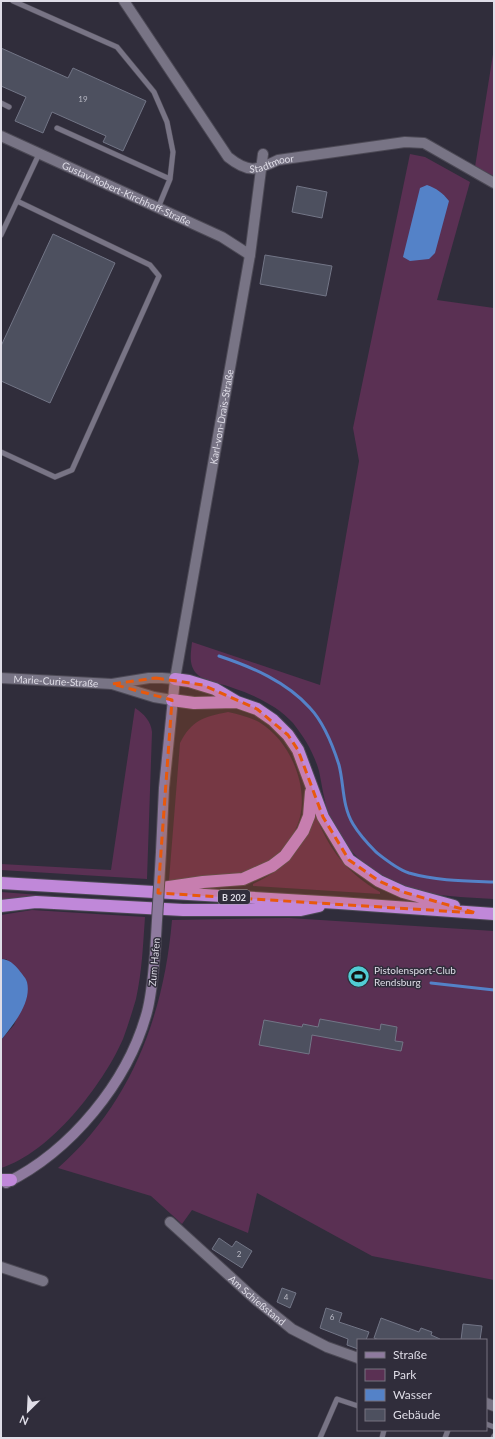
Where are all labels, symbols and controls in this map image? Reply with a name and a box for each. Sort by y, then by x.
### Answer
house number: 19 [78,94,88,104]
street label: Stadtmoor [249,152,295,175]
street label: Gustav-Robert-Kirchhoff-Straße [60,159,193,228]
street label: Karl-von-Drais-Straße [207,368,236,465]
street label: Marie-Curie-Straße [13,673,99,689]
road number: B 202 [218,890,250,904]
street label: Zum Hafen [146,937,162,987]
sports icon: Pistolensport-Club Rendsburg [346,963,372,989]
place label: Pistolensport-Club Rendsburg [374,964,456,988]
house number: 2 [237,1249,242,1259]
street label: Am Schießstand [226,1272,288,1327]
house number: 4 [284,1292,289,1302]
house number: 6 [330,1312,335,1322]
legend [357,1339,487,1431]
text: Straße [393,1347,427,1362]
text: Park [393,1367,417,1382]
text: Wasser [393,1387,432,1402]
north arrow [8,1391,48,1431]
text: Gebäude [393,1407,440,1422]
text: N [17,1413,30,1428]

